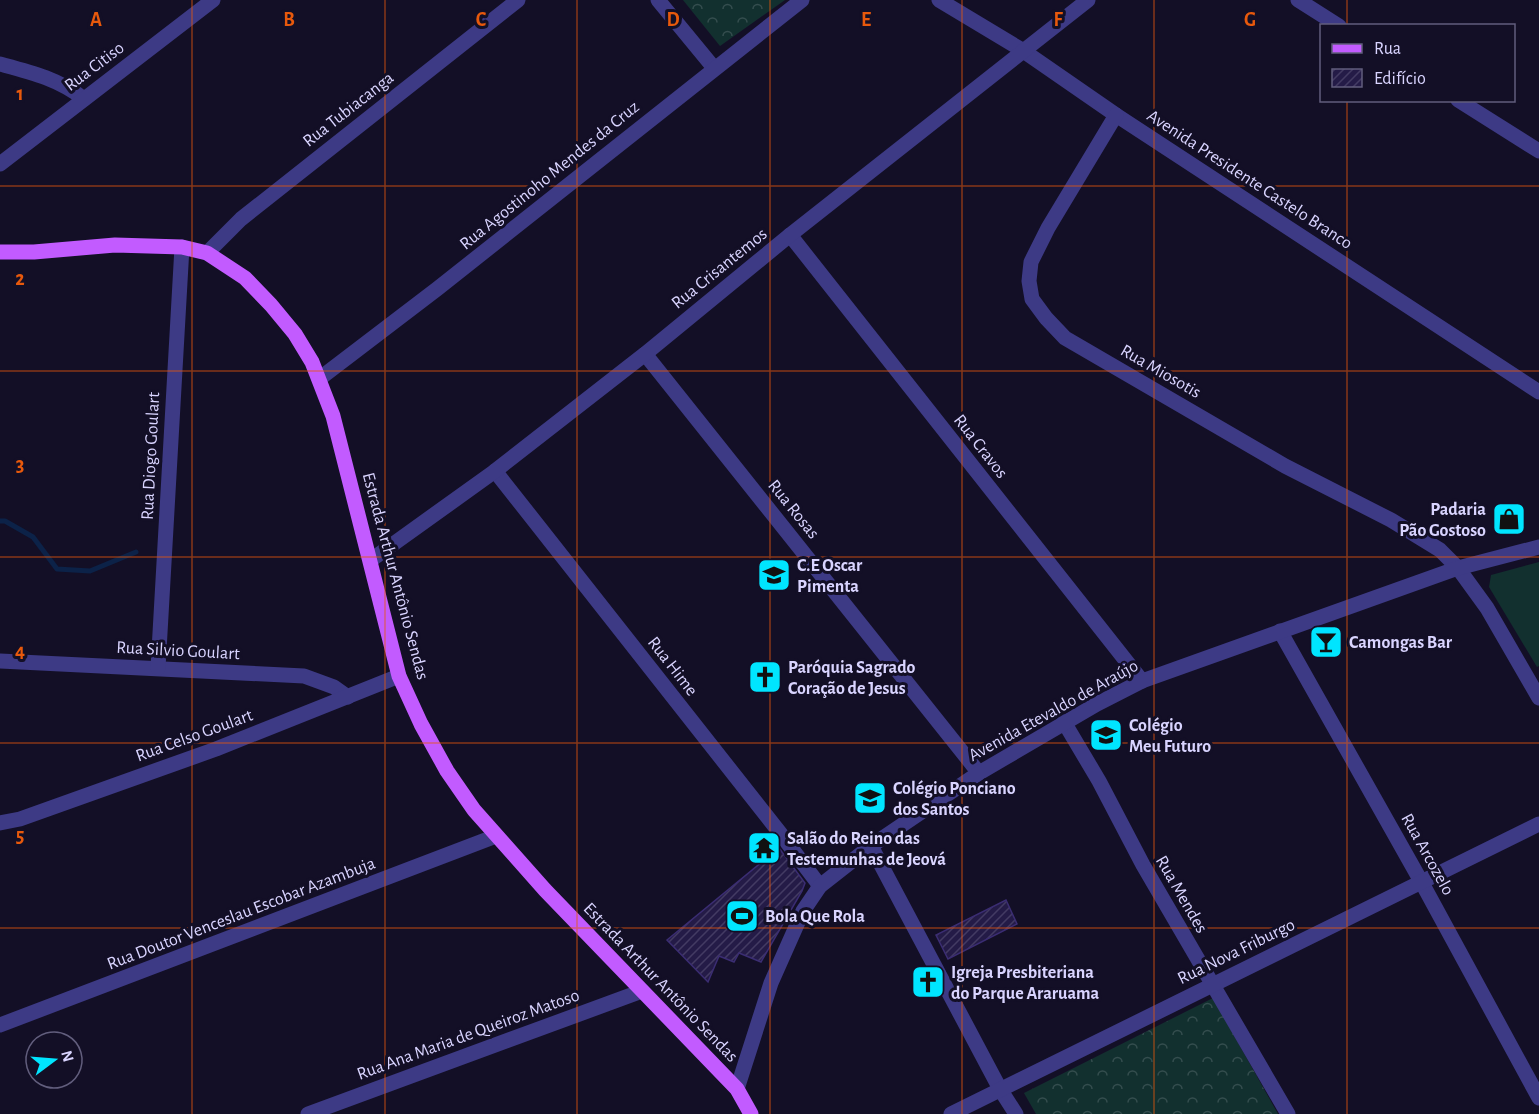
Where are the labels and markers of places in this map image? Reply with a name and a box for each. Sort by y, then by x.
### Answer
place label: Padaria Pão Gostoso [1399,501,1486,540]
shop icon: Padaria Pão Gostoso [1491,501,1527,537]
school or university icon: C.E Oscar Pimenta [756,557,792,593]
place label: C.E Oscar Pimenta [797,557,863,596]
bar icon: Camongas Bar [1308,624,1344,660]
place label: Camongas Bar [1349,634,1453,652]
church icon: Paróquia Sagrado Coração de Jesus [747,659,783,695]
place label: Paróquia Sagrado Coração de Jesus [788,659,916,698]
school or university icon: Colégio Meu Futuro [1088,717,1124,753]
place label: Colégio Meu Futuro [1129,717,1211,756]
school or university icon: Colégio Ponciano dos Santos [852,780,888,816]
place label: Colégio Ponciano dos Santos [893,780,1016,819]
temple icon: Salão do Reino das Testemunhas de Jeová [746,830,782,866]
place label: Salão do Reino das Testemunhas de Jeová [787,830,946,869]
sports icon: Bola Que Rola [724,898,760,934]
place label: Bola Que Rola [765,908,865,926]
church icon: Igreja Presbiteriana do Parque Araruama [910,964,946,1000]
place label: Igreja Presbiteriana do Parque Araruama [951,964,1100,1003]

